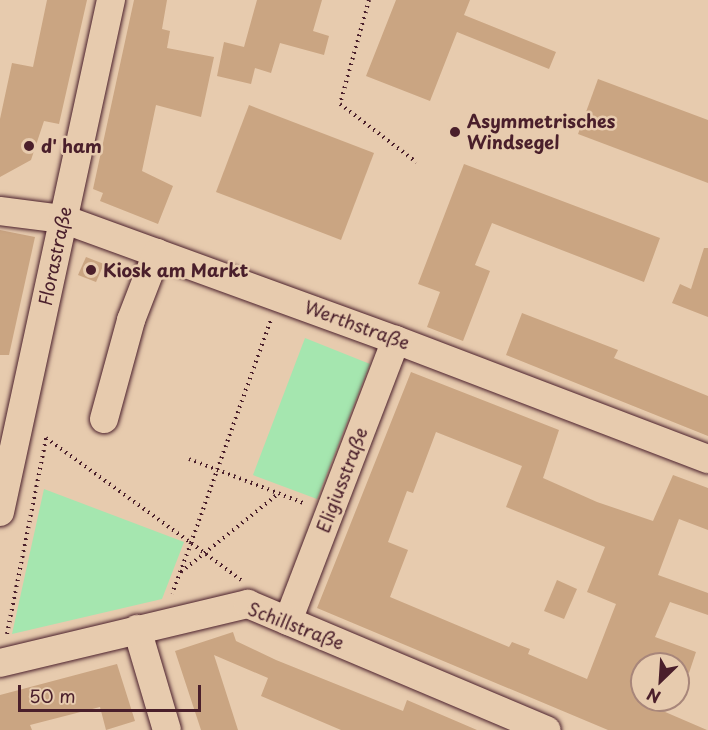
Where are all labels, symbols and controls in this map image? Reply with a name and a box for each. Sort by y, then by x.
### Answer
place label: Asymmetrisches Windsegel [467,111,615,154]
marker: Asymmetrisches Windsegel [448,125,462,139]
place label: d' ham [41,135,103,157]
marker: d' ham [22,139,36,153]
street label: Florastraße [34,204,76,308]
place label: Kiosk am Markt [103,259,252,281]
marker: Kiosk am Markt [84,263,98,277]
street label: Werthstraße [302,296,412,354]
street label: Eligiusstraße [312,424,372,536]
street label: Schillstraße [245,598,347,654]
north arrow [630,652,690,712]
scale bar [21,673,204,711]
text: 50 m [29,682,76,709]
text: N [642,683,664,710]

